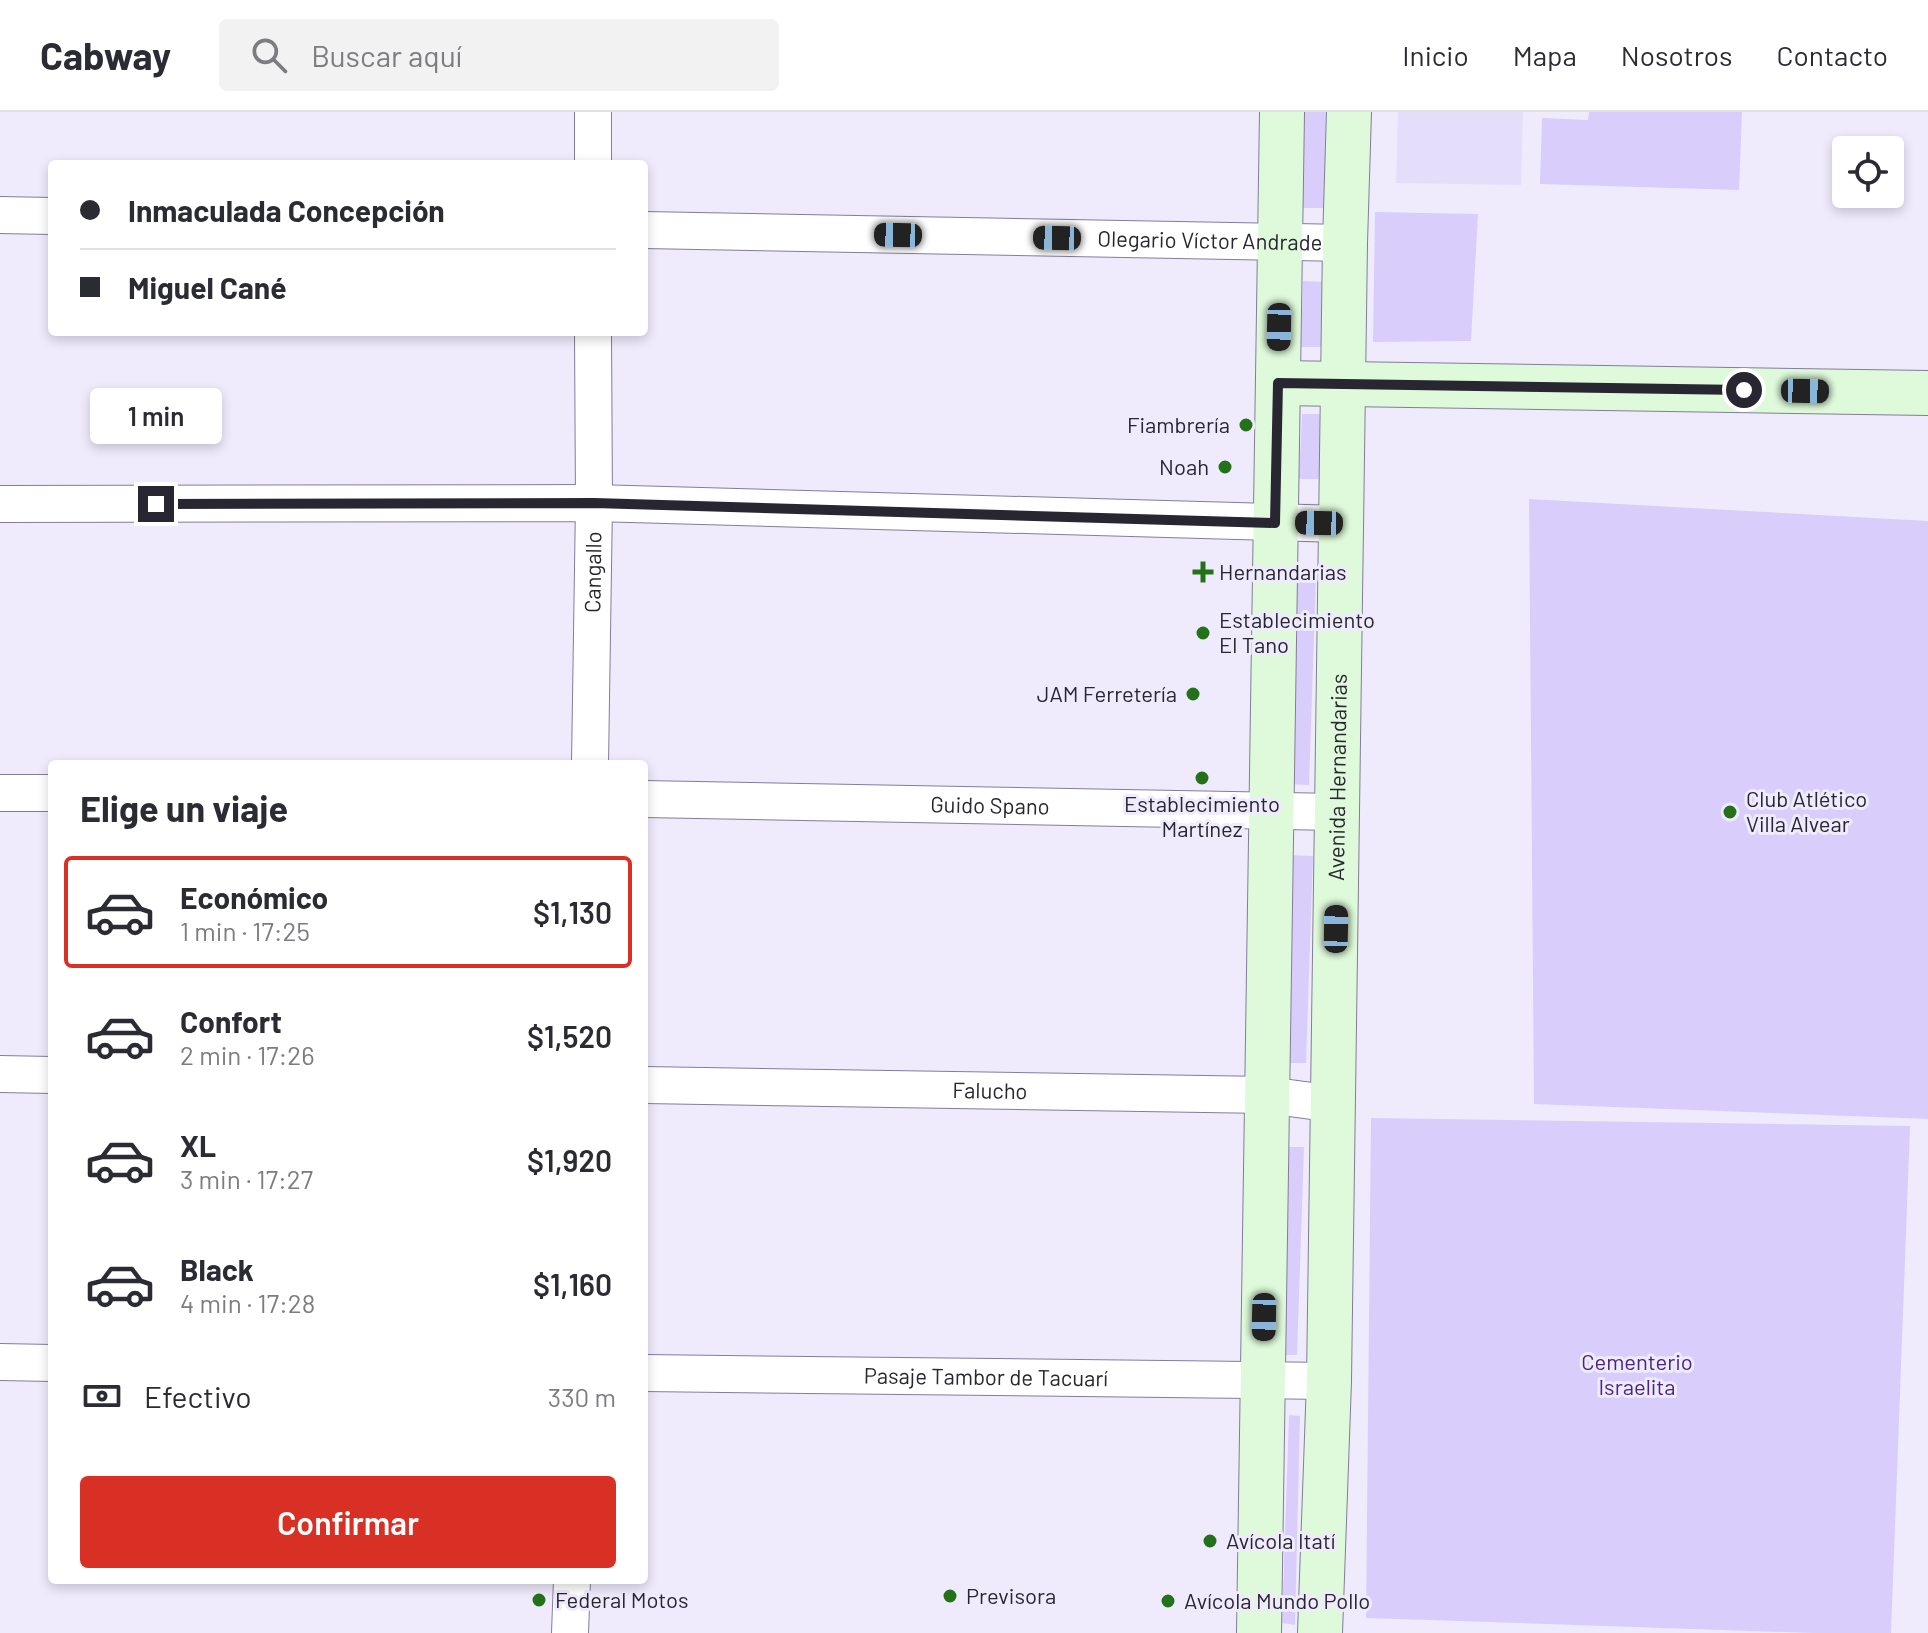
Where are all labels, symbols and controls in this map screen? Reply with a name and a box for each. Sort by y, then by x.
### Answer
search box [219,19,779,91]
text: Cabway [40,32,171,78]
icon: search [247,33,291,77]
text: Buscar aquí [311,37,462,73]
text: Inicio [1402,38,1469,72]
text: Mapa [1513,38,1577,72]
text: Nosotros [1621,38,1733,72]
text: Contacto [1777,38,1888,72]
map controls [1832,136,1904,208]
button: locate [1832,136,1904,208]
text: Inmaculada Concepción [128,192,445,228]
car [874,223,922,247]
street label: Olegario Víctor Andrade [1097,224,1323,255]
car [1033,226,1081,250]
text: Miguel Cané [128,269,286,305]
car [1267,303,1291,351]
route start [1726,372,1762,408]
car [1781,379,1829,403]
callout: 1 min [90,388,222,444]
text: 1 min [128,400,184,431]
place label: Fiambrería [1127,411,1230,437]
marker: Fiambrería [1237,416,1255,434]
place label: Noah [1159,453,1209,479]
marker: Noah [1216,458,1234,476]
route end [138,486,174,522]
car [1295,511,1343,535]
street label: Cangallo [578,531,606,613]
place label: Hernandarias [1219,558,1347,584]
marker: Hernandarias [1194,563,1212,581]
place label: Establecimiento El Tano [1219,606,1375,657]
marker: Establecimiento El Tano [1194,624,1212,642]
street label: Avenida Hernandarias [1322,673,1351,881]
place label: JAM Ferretería [1037,680,1177,706]
marker: JAM Ferretería [1184,685,1202,703]
marker: Establecimiento Martínez [1193,769,1211,787]
place label: Club Atlético Villa Alvear [1746,785,1867,836]
text: Elige un viaje [80,786,288,829]
street label: Guido Spano [930,790,1050,819]
place label: Establecimiento Martínez [1124,790,1280,841]
marker: Club Atlético Villa Alvear [1721,803,1739,821]
icon: car [84,876,156,948]
text: Económico [180,879,328,915]
text: $1,130 [533,894,612,930]
car [1324,905,1348,953]
text: 1 min · 17:25 [180,915,310,946]
icon: car [84,1000,156,1072]
text: Confort [180,1003,282,1039]
text: $1,520 [527,1018,612,1054]
text: 2 min · 17:26 [180,1039,315,1070]
street label: Falucho [952,1076,1028,1103]
icon: car [84,1124,156,1196]
text: XL [180,1127,216,1163]
text: $1,920 [527,1142,612,1178]
text: 3 min · 17:27 [180,1163,313,1194]
icon: car [84,1248,156,1320]
text: Black [180,1251,254,1287]
text: $1,160 [533,1266,612,1302]
text: 4 min · 17:28 [180,1287,315,1318]
car [1252,1293,1276,1341]
park label: Cementerio Israelita [1581,1348,1693,1399]
street label: Pasaje Tambor de Tacuarí [864,1362,1109,1390]
icon: cash [80,1374,124,1418]
text: Efectivo [144,1378,252,1414]
text: 330 m [548,1381,616,1412]
button: Confirmar [80,1476,616,1568]
place label: Avícola Itatí [1226,1527,1336,1553]
marker: Avícola Itatí [1201,1532,1219,1550]
place label: Previsora [966,1582,1056,1608]
place label: Federal Motos [555,1586,689,1612]
marker: Previsora [941,1587,959,1605]
place label: Avícola Mundo Pollo [1184,1587,1370,1613]
marker: Federal Motos [530,1591,548,1609]
marker: Avícola Mundo Pollo [1159,1592,1177,1610]

